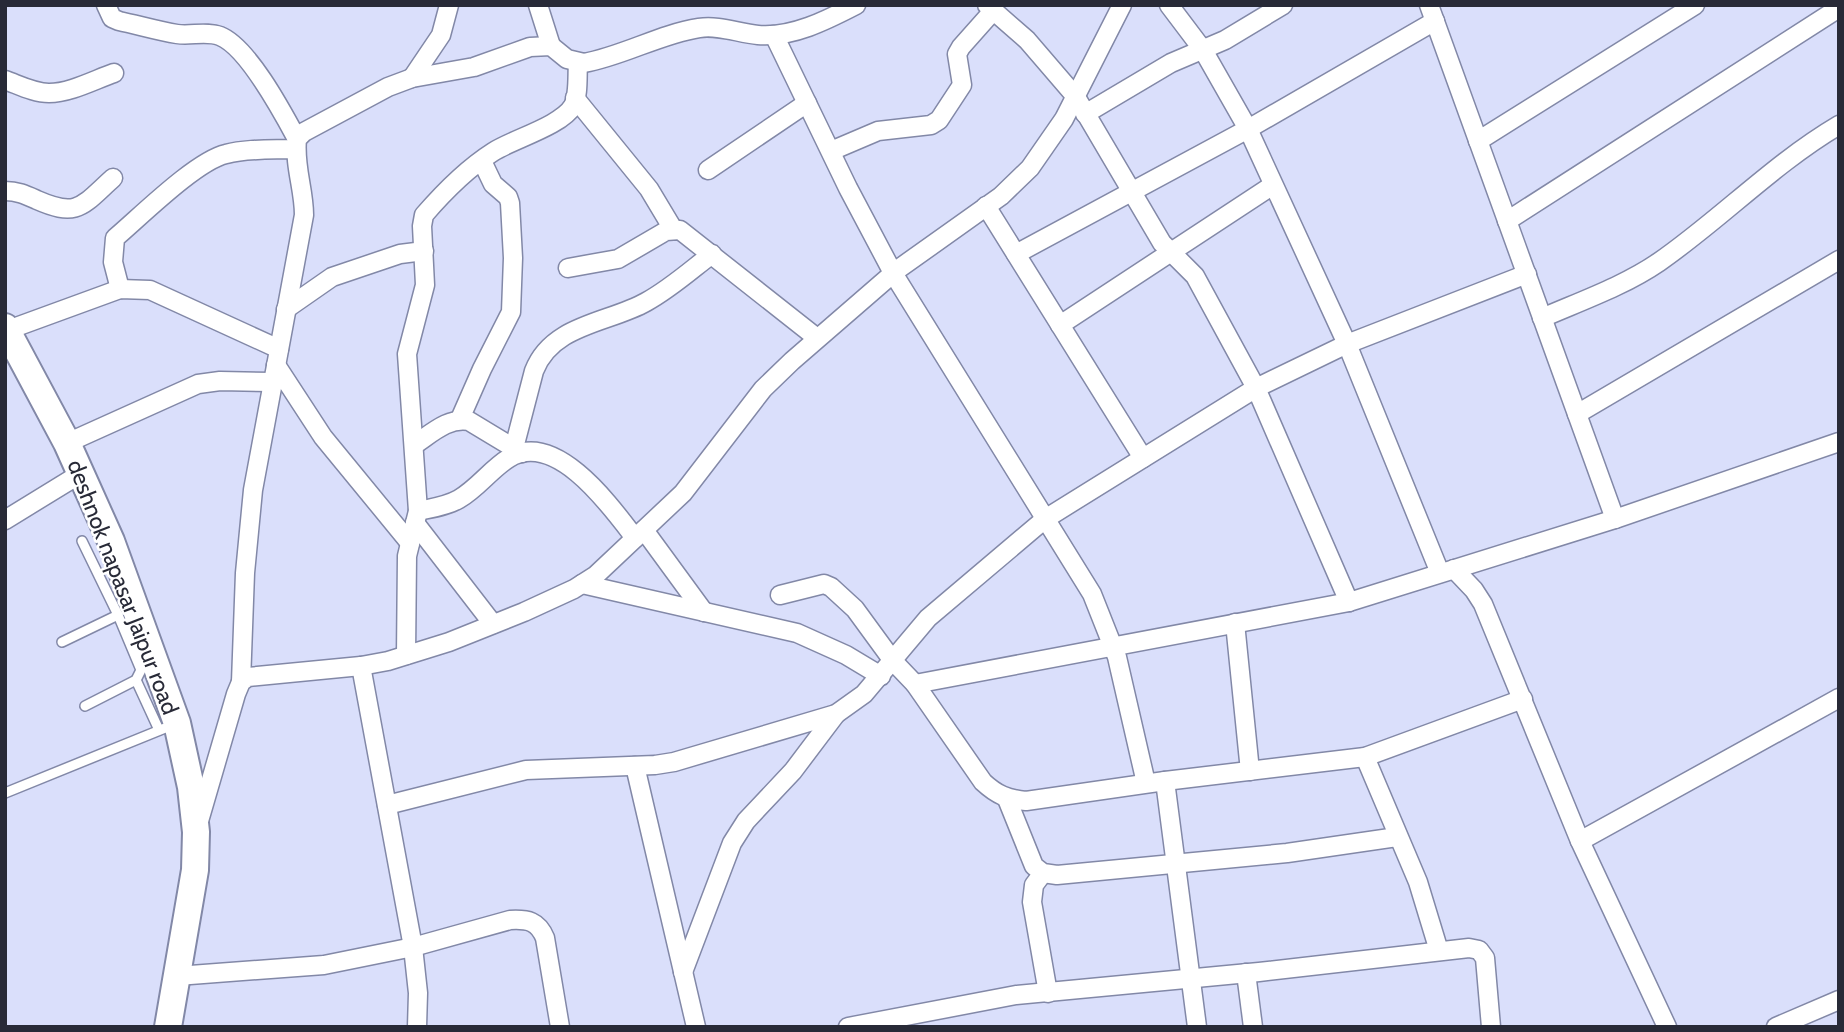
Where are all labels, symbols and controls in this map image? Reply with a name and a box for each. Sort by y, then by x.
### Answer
street label: deshnok napasar Jaipur road [61,456,185,718]

